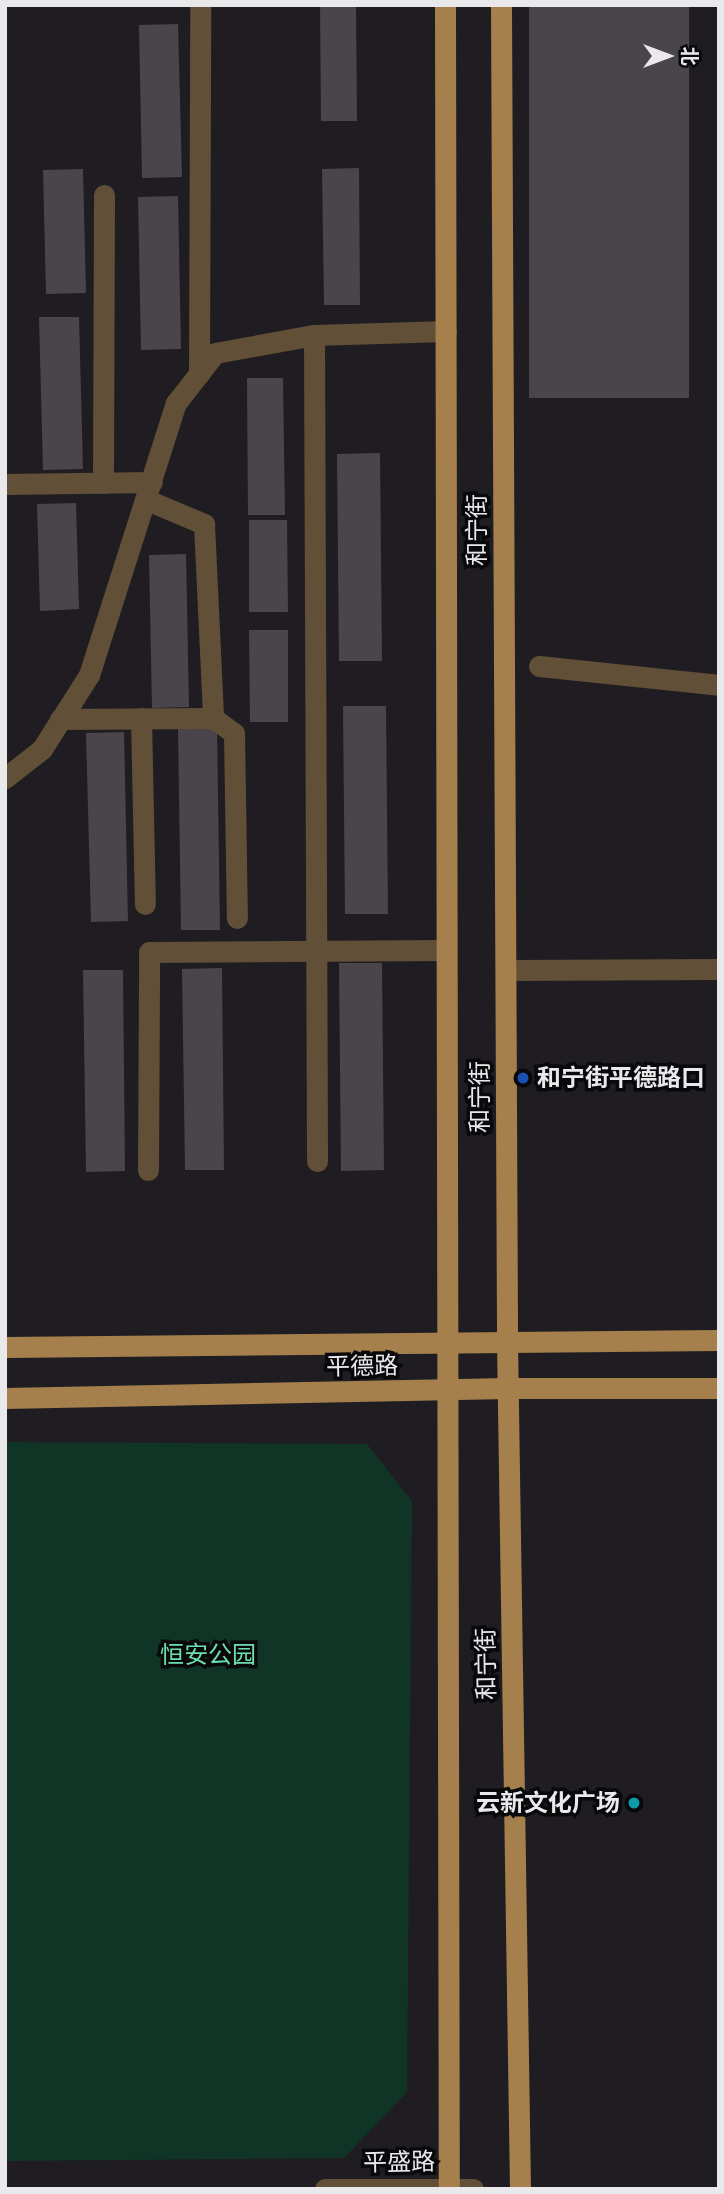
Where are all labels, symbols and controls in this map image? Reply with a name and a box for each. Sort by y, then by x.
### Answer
north arrow [633,21,703,91]
text: 北 [677,46,702,66]
street label: 和宁街 [463,494,491,566]
street label: 和宁街 [466,1061,494,1133]
place label: 和宁街平德路口 [537,1064,705,1092]
marker: 和宁街平德路口 [515,1070,531,1086]
street label: 平德路 [326,1351,398,1381]
street label: 和宁街 [471,1628,501,1700]
park label: 恒安公园 [160,1641,256,1669]
place label: 云新文化广场 [476,1789,620,1817]
marker: 云新文化广场 [626,1795,642,1811]
street label: 平盛路 [363,2147,435,2177]

